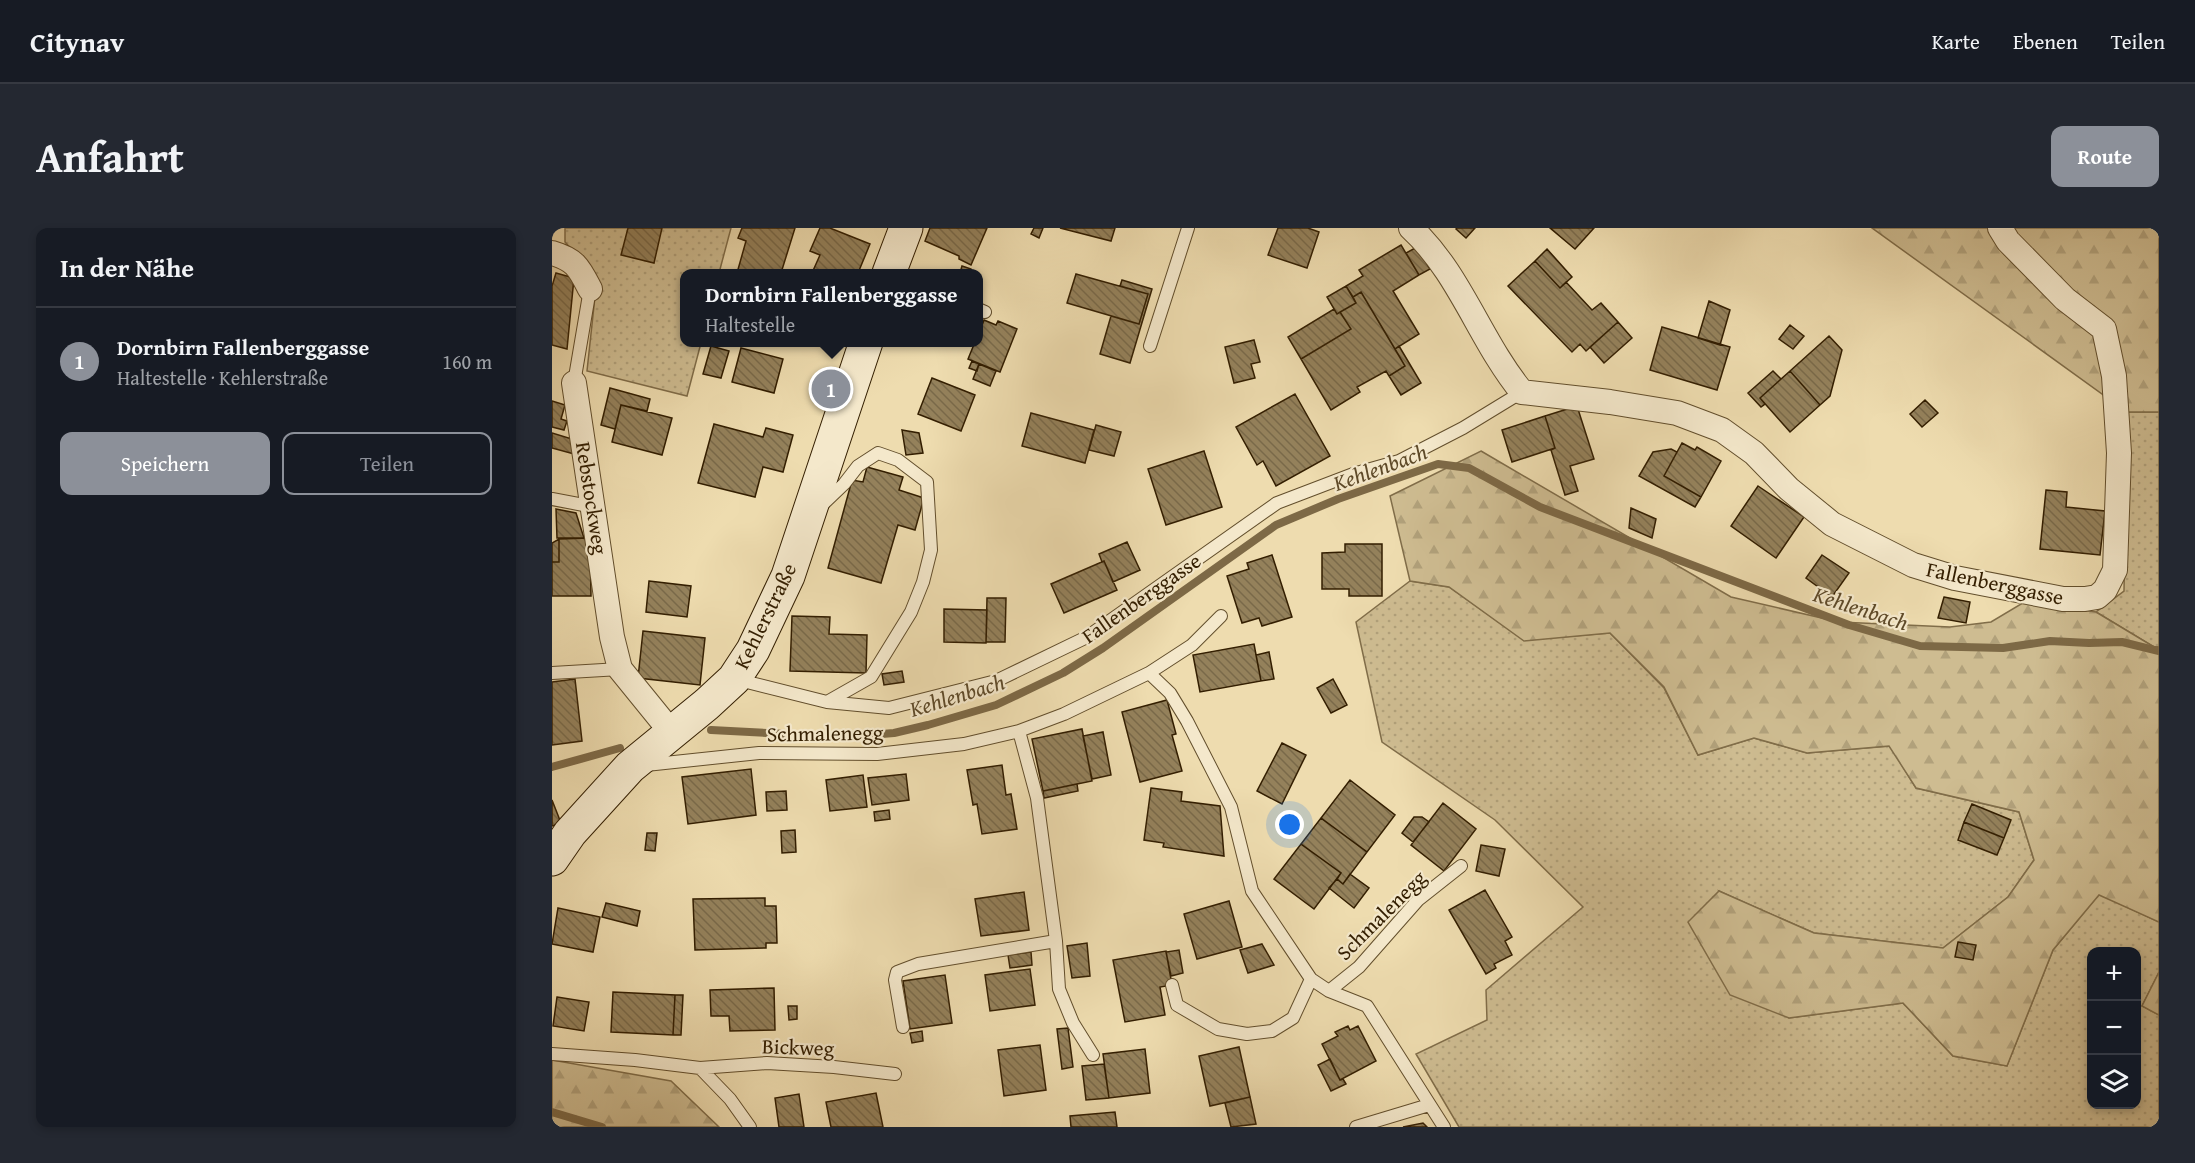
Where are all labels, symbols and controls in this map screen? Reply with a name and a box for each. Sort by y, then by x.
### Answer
text: Citynav [30,21,124,62]
text: Karte [1932,26,1980,57]
text: Ebenen [2013,26,2078,57]
text: Teilen [2111,26,2165,57]
text: Anfahrt [36,126,184,187]
button: Route [2051,126,2159,187]
text: In der Nähe [60,248,194,287]
popup [680,269,983,347]
text: Dornbirn Fallenberggasse [705,278,958,310]
text: Haltestelle [705,310,795,339]
text: Dornbirn Fallenberggasse [117,331,369,363]
text: 1 [74,347,85,376]
text: 160 m [442,347,492,376]
text: Haltestelle · Kehlerstraße [117,363,328,392]
pin: 1 [812,366,850,412]
button: Speichern [60,432,270,495]
button: Teilen [282,432,492,495]
water label: Kehlenbach [1328,435,1431,499]
street label: Rebstockweg [568,439,616,557]
street label: Fallenberggasse [1075,545,1207,651]
street label: Fallenberggasse [1924,553,2067,613]
street label: Kehlerstraße [726,558,804,674]
water label: Kehlenbach [1809,577,1912,638]
water label: Kehlenbach [905,665,1008,725]
street label: Schmalenegg [767,716,884,750]
your location [1275,810,1304,839]
street label: Schmalenegg [1329,862,1434,967]
map controls [2087,947,2141,1109]
button: + [2087,947,2141,1001]
button: − [2087,1001,2141,1055]
street label: Bickweg [761,1030,835,1064]
button: layers [2087,1055,2141,1109]

